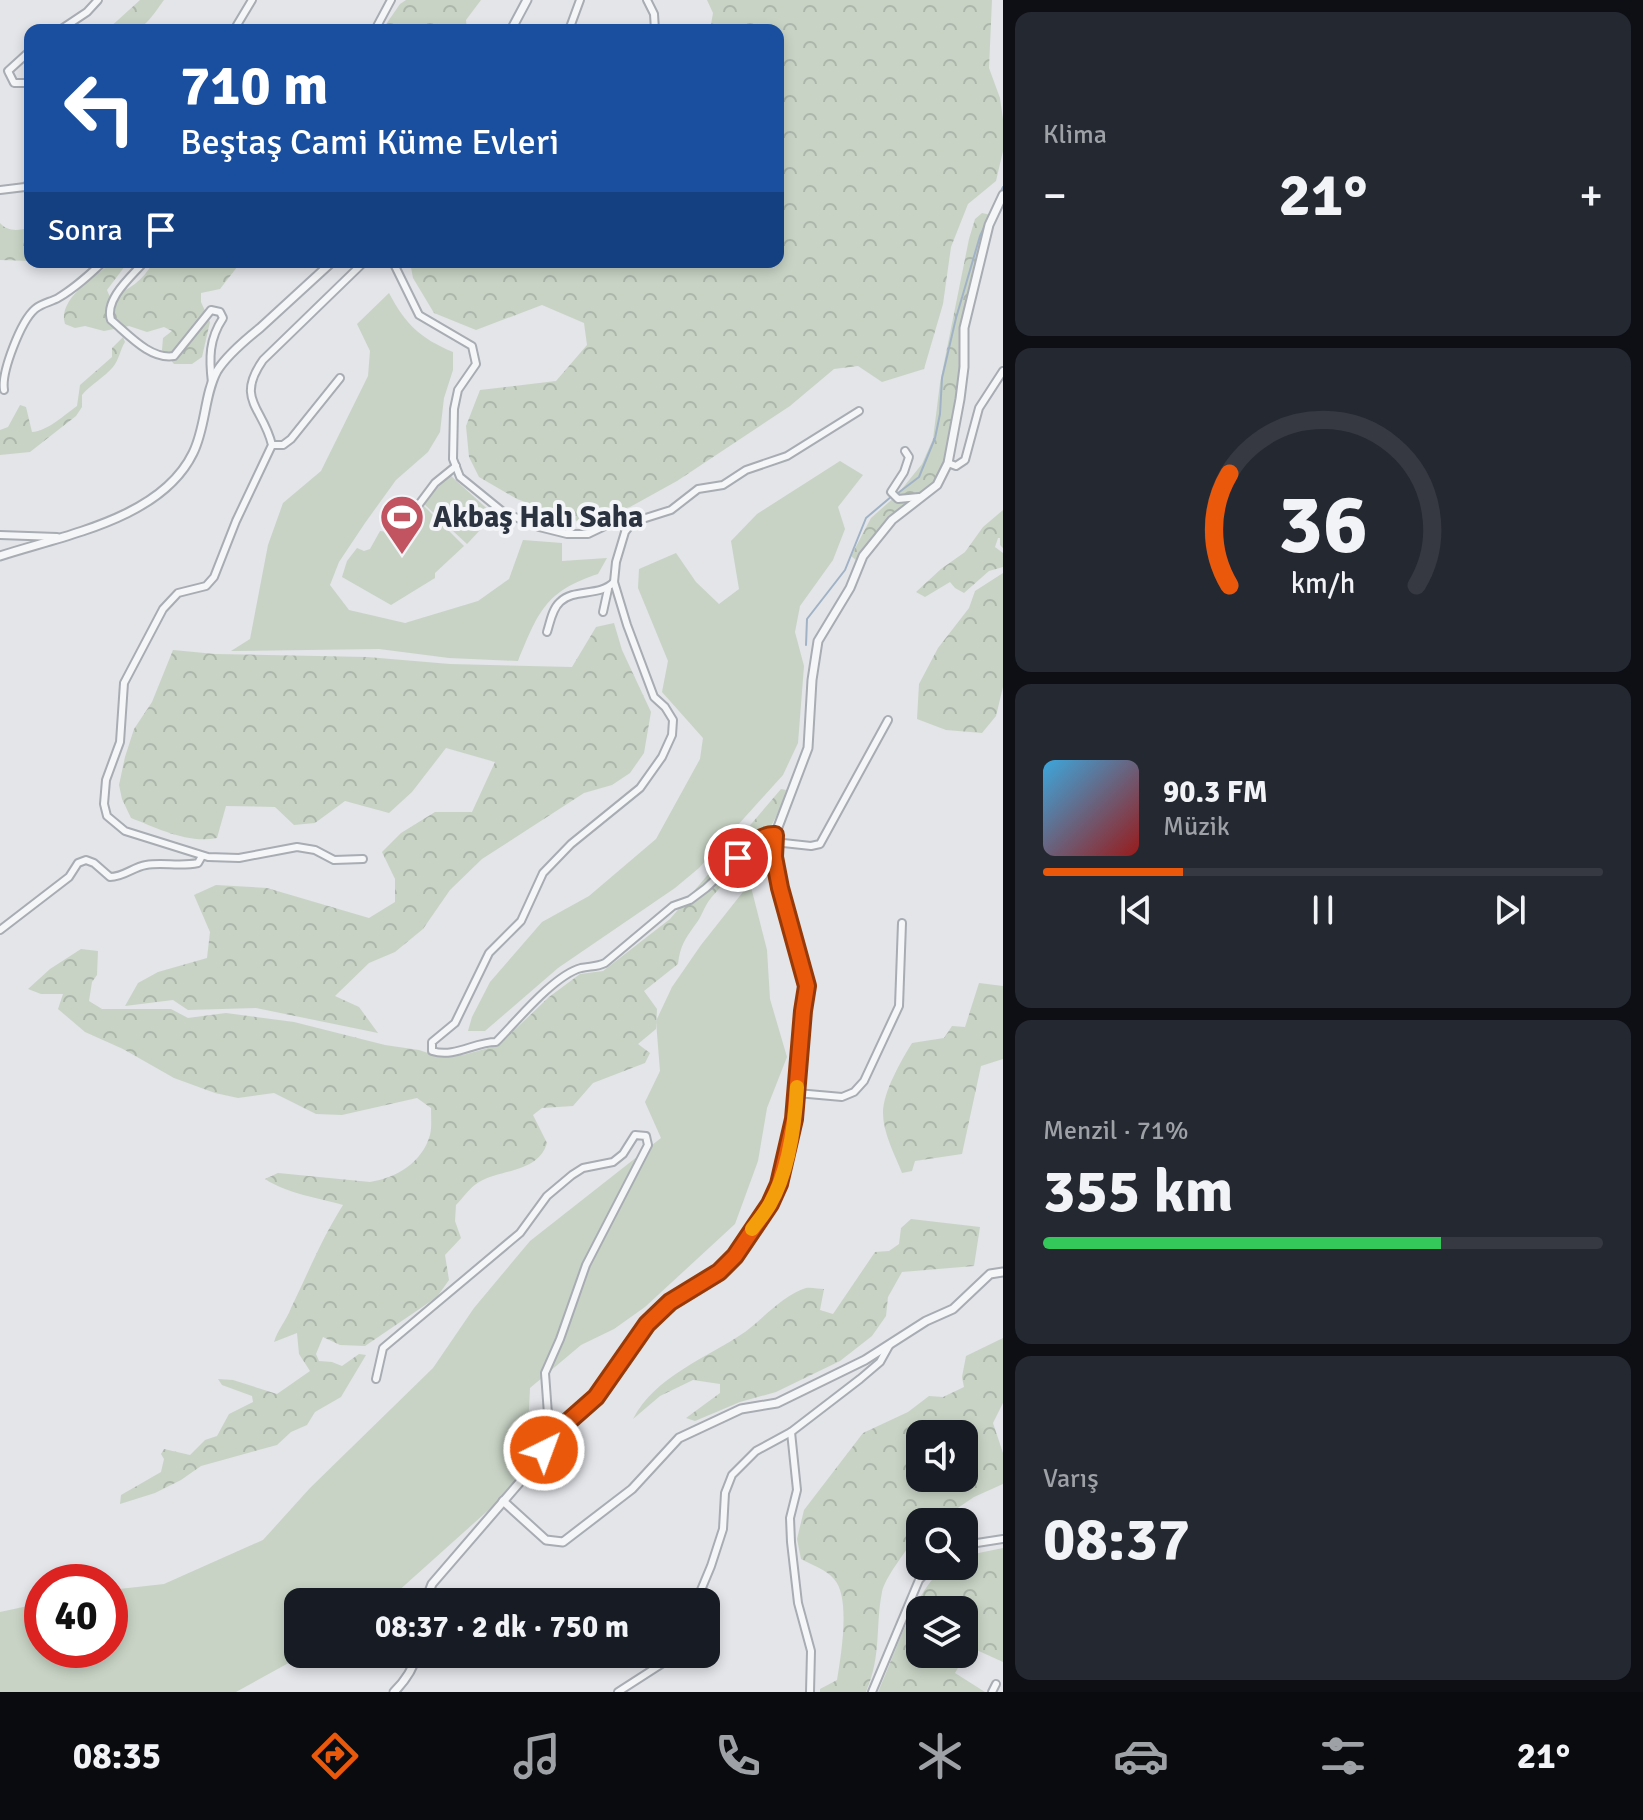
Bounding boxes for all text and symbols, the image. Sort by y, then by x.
text: 710 m [180,51,328,120]
icon: left [48,56,152,160]
text: Klima [1043,119,1107,151]
text: Beştaş Cami Küme Evleri [180,120,559,165]
text: 21° [1279,159,1367,233]
text: − [1043,169,1067,223]
text: + [1579,169,1603,223]
icon: arrive [139,208,183,252]
text: Sonra [48,212,123,249]
text: 36 [1278,474,1368,576]
sports icon: Akbaş Halı Saha [378,493,426,556]
place label: Akbaş Halı Saha [433,499,643,536]
text: km/h [1291,566,1355,601]
text: 90.3 FM [1163,774,1268,811]
text: Müzik [1163,811,1230,843]
pin [704,824,772,892]
icon: arrive [716,836,760,880]
icon: previous [1114,888,1158,932]
icon: pause [1301,888,1345,932]
icon: next [1488,888,1532,932]
text: Menzil · 71% [1043,1115,1188,1147]
text: 355 km [1043,1155,1233,1229]
position arrow [502,1408,586,1492]
map controls [906,1420,978,1668]
button: sound [906,1420,978,1492]
text: Varış [1043,1463,1099,1495]
text: 08:37 [1043,1503,1190,1577]
button: search [906,1508,978,1580]
speed limit sign: 40 [24,1564,128,1668]
button: layers [906,1596,978,1668]
text: 08:37 · 2 dk · 750 m [375,1609,629,1646]
icon: directions [307,1728,363,1784]
icon: music [509,1728,565,1784]
icon: phone [710,1728,766,1784]
icon: climate [912,1728,968,1784]
icon: car [1113,1728,1169,1784]
icon: filters [1315,1728,1371,1784]
text: 08:35 [73,1734,161,1779]
text: 21° [1517,1734,1570,1779]

